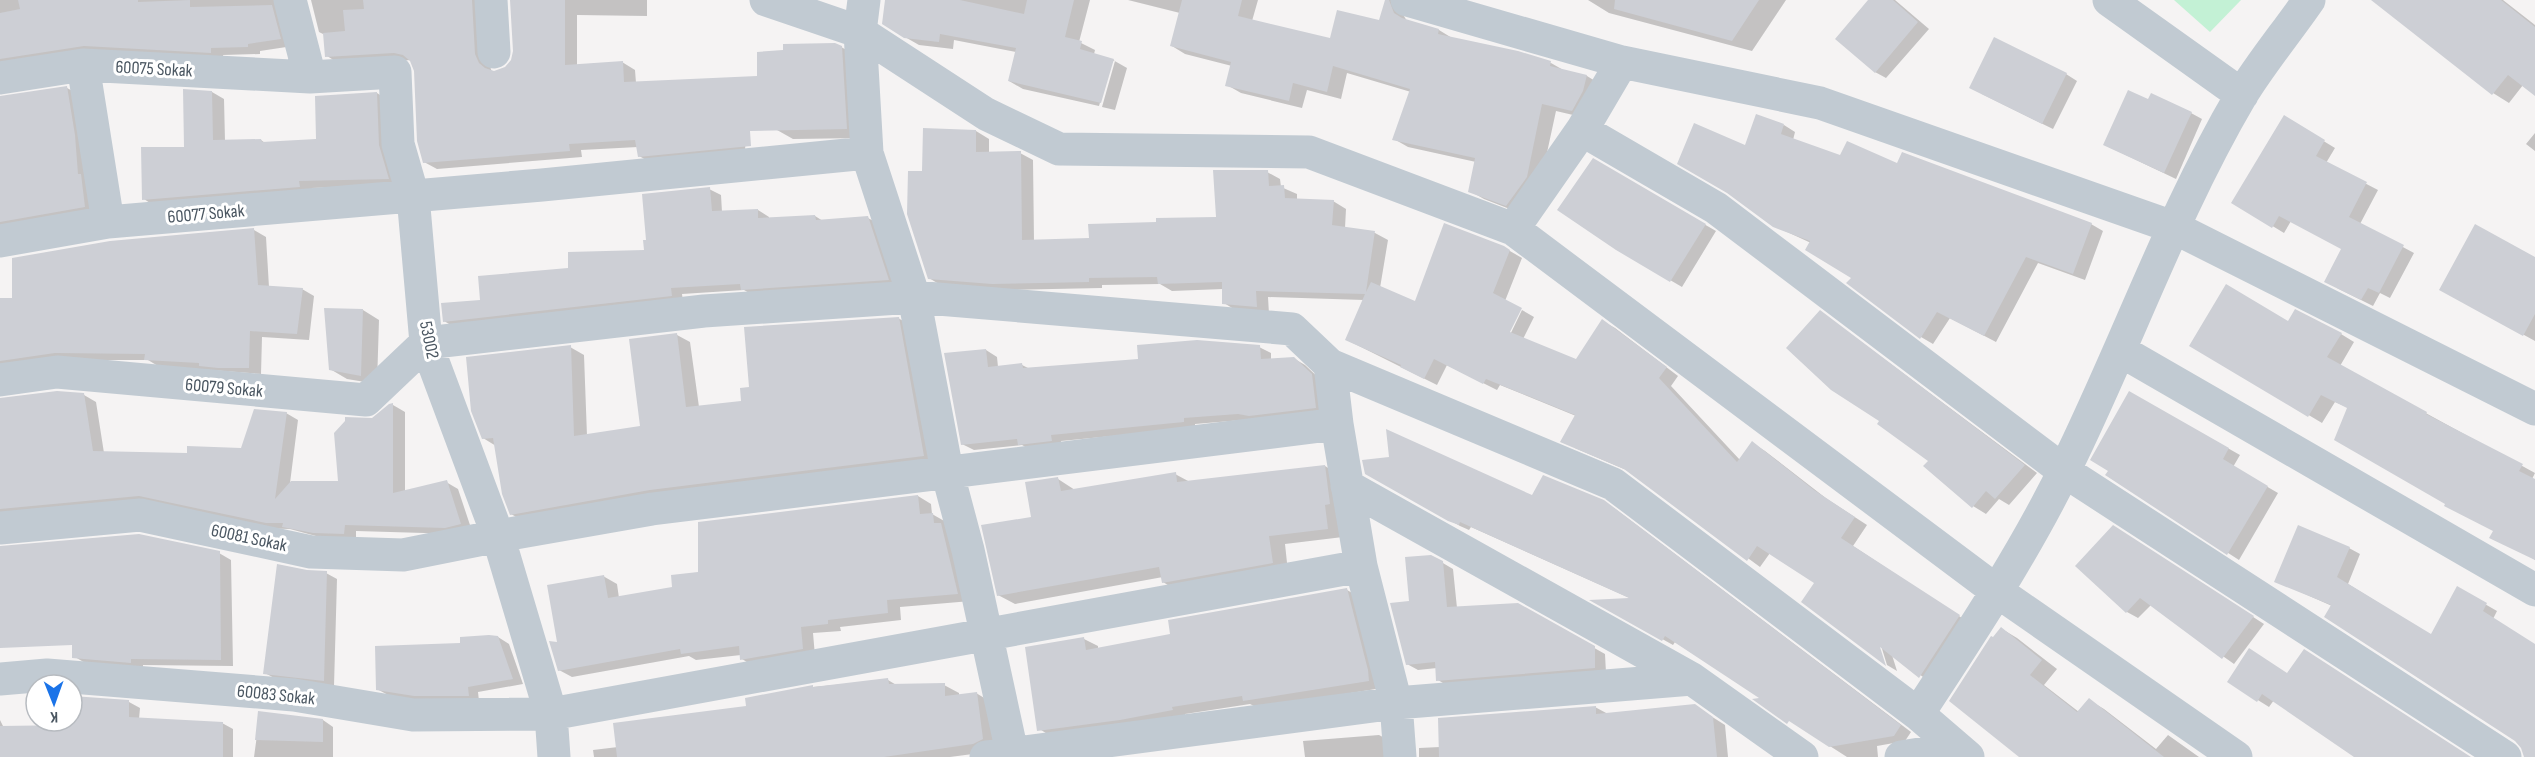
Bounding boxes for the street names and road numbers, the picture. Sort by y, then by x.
street label: 60075 Sokak [115,56,193,82]
street label: 60077 Sokak [167,200,245,228]
street label: 53002 [415,319,443,361]
street label: 60079 Sokak [184,374,264,402]
street label: 60081 Sokak [209,520,289,556]
street label: 60083 Sokak [236,680,316,710]

